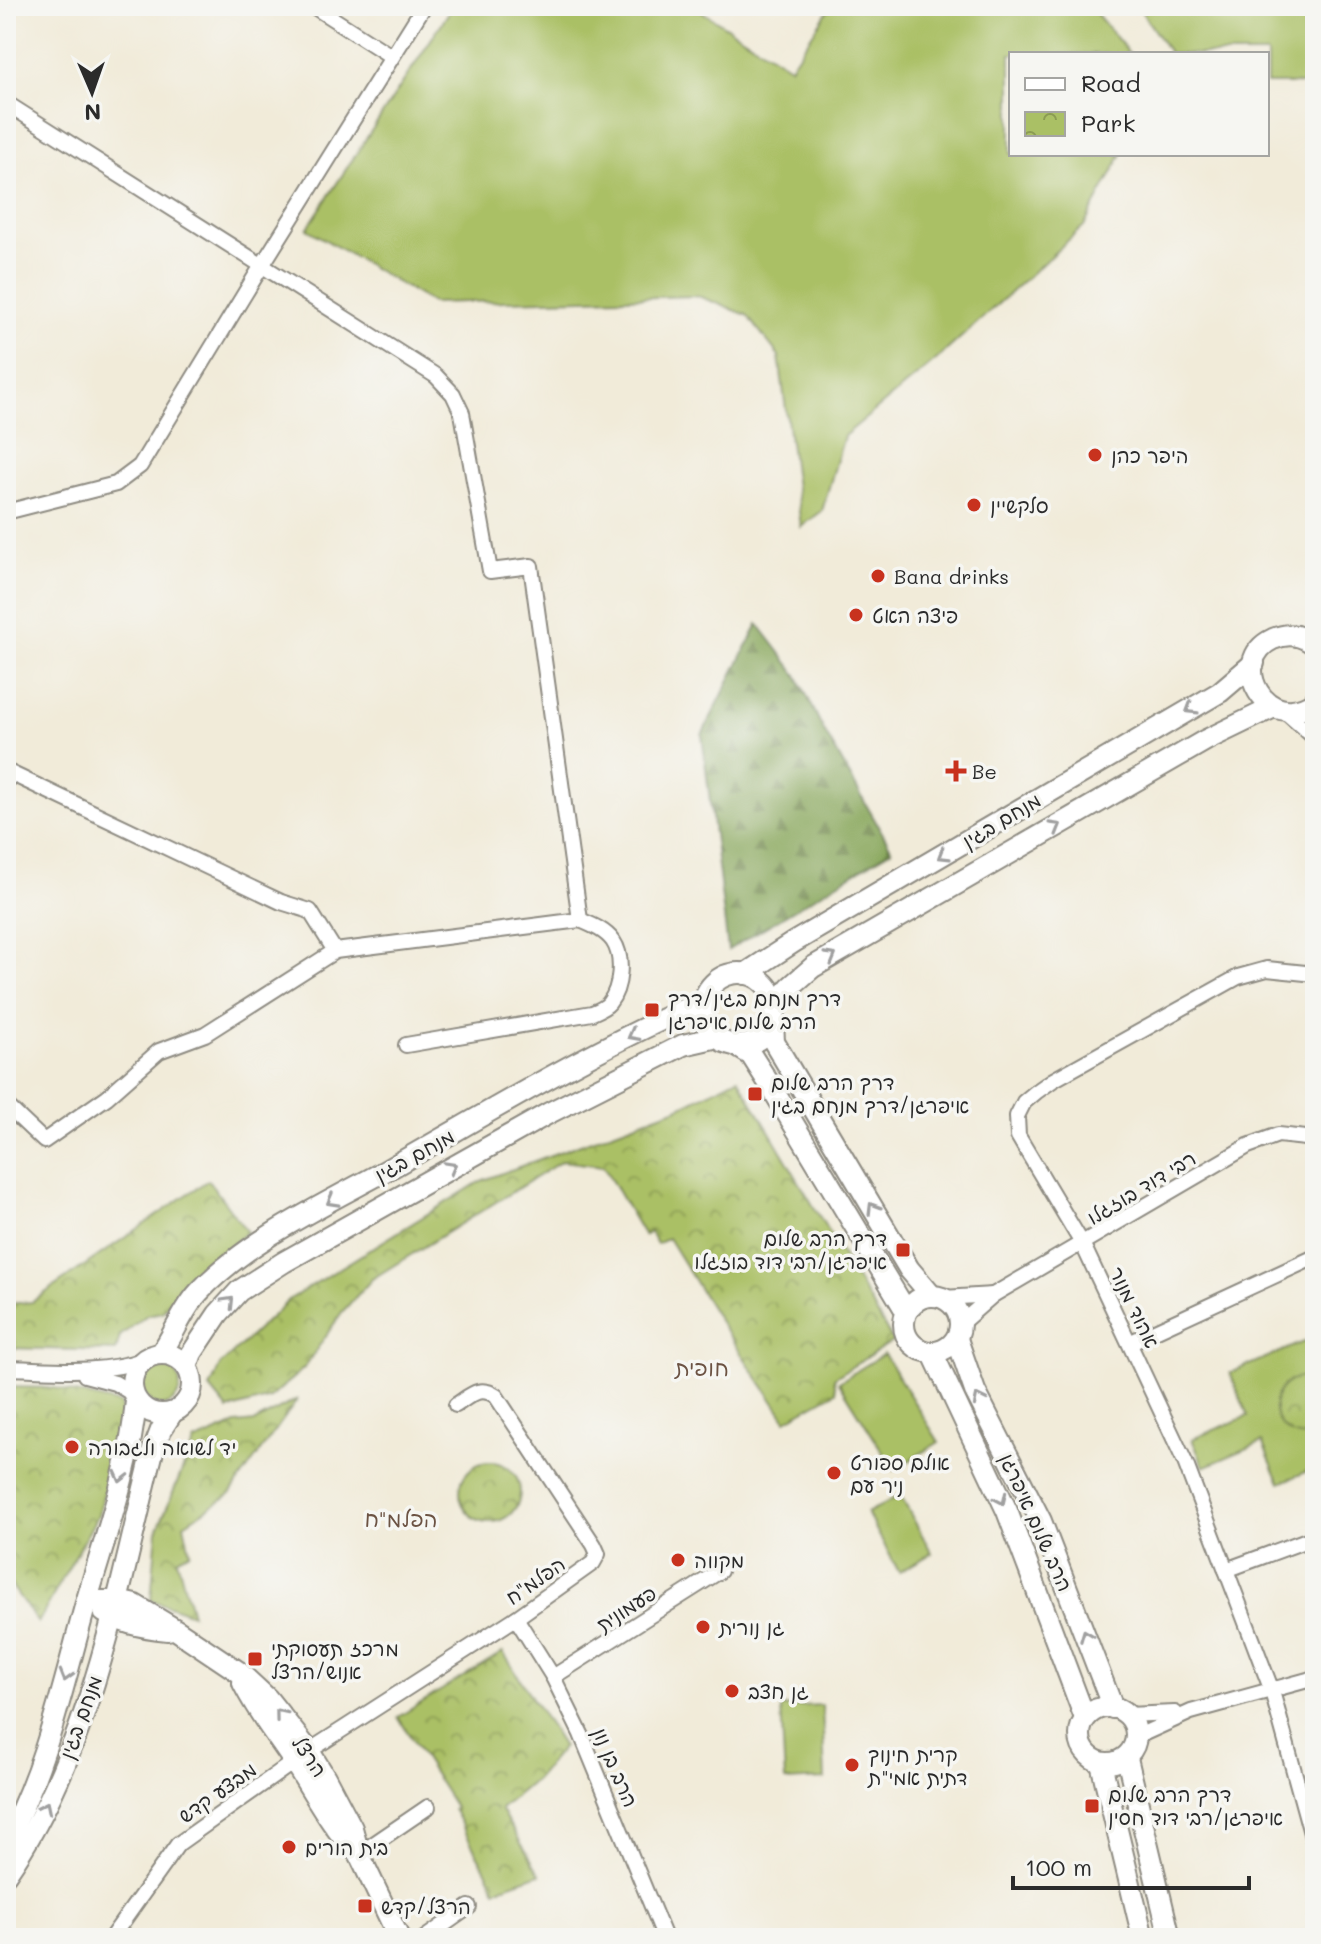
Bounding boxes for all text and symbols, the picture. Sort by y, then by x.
north arrow [52,52,132,132]
legend [1009,52,1269,156]
text: Road [1081,67,1141,98]
text: N [84,98,102,127]
text: Park [1081,107,1135,138]
place label: היפר כהן [1111,442,1188,468]
marker: היפר כהן [1086,446,1104,464]
place label: סלקשיין [990,492,1049,518]
marker: סלקשיין [965,496,983,514]
place label: Bana drinks [894,563,1009,589]
marker: Bana drinks [869,567,887,585]
place label: פיצה האט [872,602,958,628]
marker: פיצה האט [847,606,865,624]
one-way arrow [1185,699,1200,714]
place label: Be [972,758,997,784]
marker: Be [947,762,965,780]
street label: מנחם בגין [957,786,1045,854]
one-way arrow [1047,821,1062,837]
one-way arrow [937,845,952,861]
one-way arrow [822,951,837,967]
place label: דרך מנחם בגין/דרך הרב שלום איפרגן [668,985,841,1035]
marker: דרך מנחם בגין/דרך הרב שלום איפרגן [643,1001,661,1019]
one-way arrow [626,1025,641,1040]
place label: דרך הרב שלום איפרגן/דרך מנחם בגין [771,1069,969,1119]
marker: דרך הרב שלום איפרגן/דרך מנחם בגין [746,1085,764,1103]
street label: מנחם בגין [370,1123,458,1187]
street label: רבי דוד בוזגלו [1082,1144,1200,1230]
one-way arrow [442,1161,457,1177]
one-way arrow [326,1191,340,1207]
one-way arrow [867,1202,882,1217]
place label: דרך הרב שלום איפרגן/רבי דוד בוזגלו [694,1225,887,1275]
marker: דרך הרב שלום איפרגן/רבי דוד בוזגלו [894,1241,912,1259]
street label: אהוד מנור [1104,1262,1166,1352]
one-way arrow [220,1297,235,1311]
district label: חופית [674,1353,729,1382]
one-way arrow [973,1392,989,1407]
place label: יד לשואה ולגבורה [88,1434,236,1460]
marker: יד לשואה ולגבורה [63,1438,81,1456]
place label: אולם ספורט ניר עם [850,1449,950,1498]
street label: הרב שלום איפרגן [994,1449,1079,1596]
marker: אולם ספורט ניר עם [825,1464,843,1482]
one-way arrow [114,1469,131,1483]
one-way arrow [991,1491,1007,1505]
district label: הפלמ"ח [364,1504,438,1533]
place label: מקווה [694,1547,744,1574]
street label: הפלמ"ח [500,1550,570,1610]
marker: מקווה [669,1551,687,1569]
street label: פעמונית [591,1579,661,1637]
place label: גן נורית [718,1614,785,1640]
marker: גן נורית [694,1618,712,1636]
one-way arrow [1079,1629,1096,1643]
place label: מרכז תעסוקתי אנוש/הרצל [271,1635,399,1684]
marker: מרכז תעסוקתי אנוש/הרצל [246,1650,264,1668]
one-way arrow [59,1668,75,1682]
street label: מנחם בגין [53,1672,107,1762]
place label: גן חצב [748,1678,809,1704]
marker: גן חצב [723,1682,741,1700]
one-way arrow [275,1709,290,1723]
street label: הרב בן נון [588,1723,644,1811]
street label: הרצל [287,1730,333,1782]
place label: קרית חינוך דתית אמי"ת [867,1741,968,1790]
street label: מבצע קדש [173,1756,261,1828]
marker: קרית חינוך דתית אמי"ת [843,1756,861,1774]
place label: דרך הרב שלום איפרגן/רבי דוד חסין [1108,1781,1283,1831]
marker: דרך הרב שלום איפרגן/רבי דוד חסין [1083,1797,1101,1815]
one-way arrow [35,1800,51,1815]
place label: בית הורים [305,1834,388,1860]
marker: בית הורים [280,1838,298,1856]
scale bar [1013,1840,1249,1890]
text: 100 m [1025,1851,1092,1882]
place label: הרצל/קדש [381,1893,471,1919]
marker: הרצל/קדש [356,1897,374,1915]

